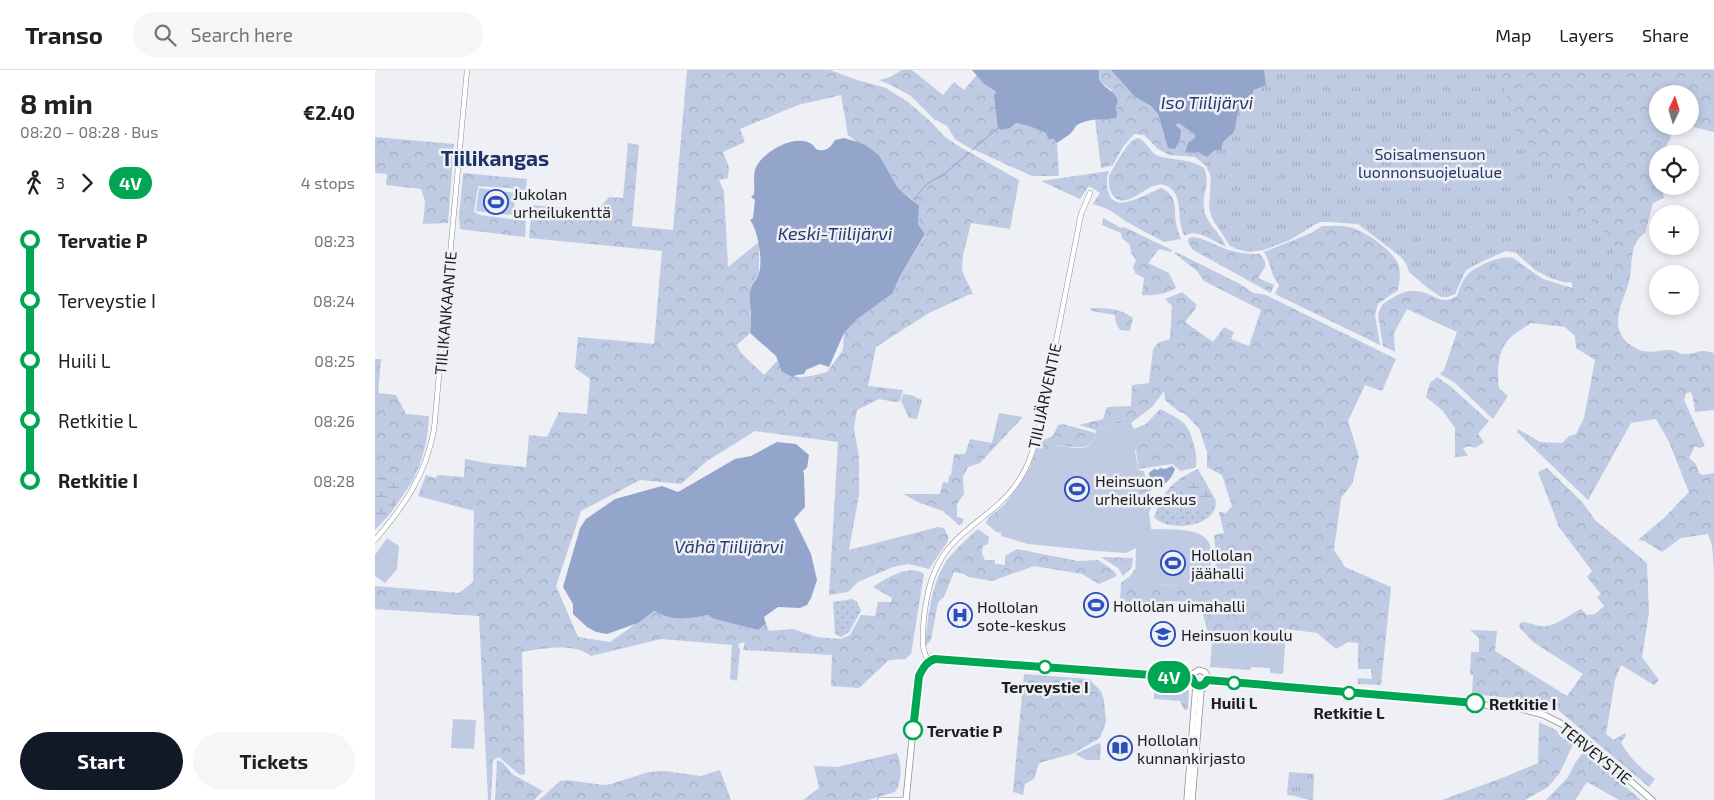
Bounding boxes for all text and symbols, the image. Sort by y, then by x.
search box [133,12,483,57]
text: Transo [25,20,103,49]
icon: search [151,21,179,49]
text: Search here [191,23,293,46]
text: Map [1495,24,1531,46]
text: Layers [1559,24,1614,46]
text: Share [1642,24,1689,46]
north arrow [1649,85,1699,135]
map controls [1649,85,1699,315]
text: 8 min [20,86,93,120]
water label: Iso Tiilijärvi [1161,91,1254,113]
text: €2.40 [303,101,355,124]
text: 08:20 – 08:28 · Bus [20,122,158,141]
park label: Soisalmensuon luonnonsuojelualue [1358,144,1502,182]
district label: Tiilikangas [441,145,549,170]
button: locate [1649,145,1699,195]
icon: walk [20,169,48,197]
icon: forward [73,169,101,197]
text: 4V [119,172,142,194]
text: 3 [56,173,65,192]
text: 4 stops [301,173,355,192]
place label: Jukolan urheilukenttä [513,184,611,221]
sports icon: Jukolan urheilukenttä [483,189,509,215]
button: + [1649,205,1699,255]
water label: Keski-Tiilijärvi [778,222,893,244]
text: Tervatie P [58,229,147,252]
text: 08:23 [314,231,355,250]
street label: TIILIKANKAANTIE [430,250,460,376]
button: − [1649,265,1699,315]
text: Terveystie I [58,289,156,312]
text: 08:24 [313,291,355,310]
street label: TIILIJÄRVENTIE [1024,341,1065,451]
text: Huili L [58,349,111,372]
text: 08:25 [314,351,355,370]
text: Retkitie L [58,409,138,432]
text: 08:26 [314,411,355,430]
text: Retkitie I [58,469,138,492]
text: 08:28 [313,471,355,490]
place label: Heinsuon urheilukeskus [1095,471,1196,508]
sports icon: Heinsuon urheilukeskus [1064,476,1090,502]
water label: Vähä Tiilijärvi [674,535,784,557]
place label: Hollolan jäähalli [1191,545,1252,583]
sports icon: Hollolan jäähalli [1160,550,1186,576]
sports icon: Hollolan uimahalli [1083,592,1109,618]
place label: Hollolan uimahalli [1113,596,1245,615]
place label: Hollolan sote-keskus [977,597,1066,634]
hospital icon: Hollolan sote-keskus [947,602,973,628]
school or university icon: Heinsuon koulu [1150,621,1176,647]
place label: Heinsuon koulu [1181,625,1293,644]
marker: Terveystie I [1038,660,1052,674]
line badge: 4V [1147,661,1191,693]
text: 4V [1158,666,1181,688]
marker: Huili L [1227,676,1241,690]
place label: Terveystie I [1001,677,1089,697]
marker: Retkitie L [1342,686,1356,700]
place label: Huili L [1211,693,1258,712]
marker: Retkitie I [1465,693,1485,713]
place label: Retkitie I [1489,694,1556,713]
place label: Retkitie L [1313,703,1385,722]
street label: TERVEYSTIE [1556,718,1636,788]
marker: Tervatie P [903,720,923,740]
place label: Tervatie P [927,721,1002,740]
place label: Hollolan kunnankirjasto [1137,730,1246,768]
button: Start [20,732,183,790]
button: Tickets [193,732,355,790]
library icon: Hollolan kunnankirjasto [1107,735,1133,761]

